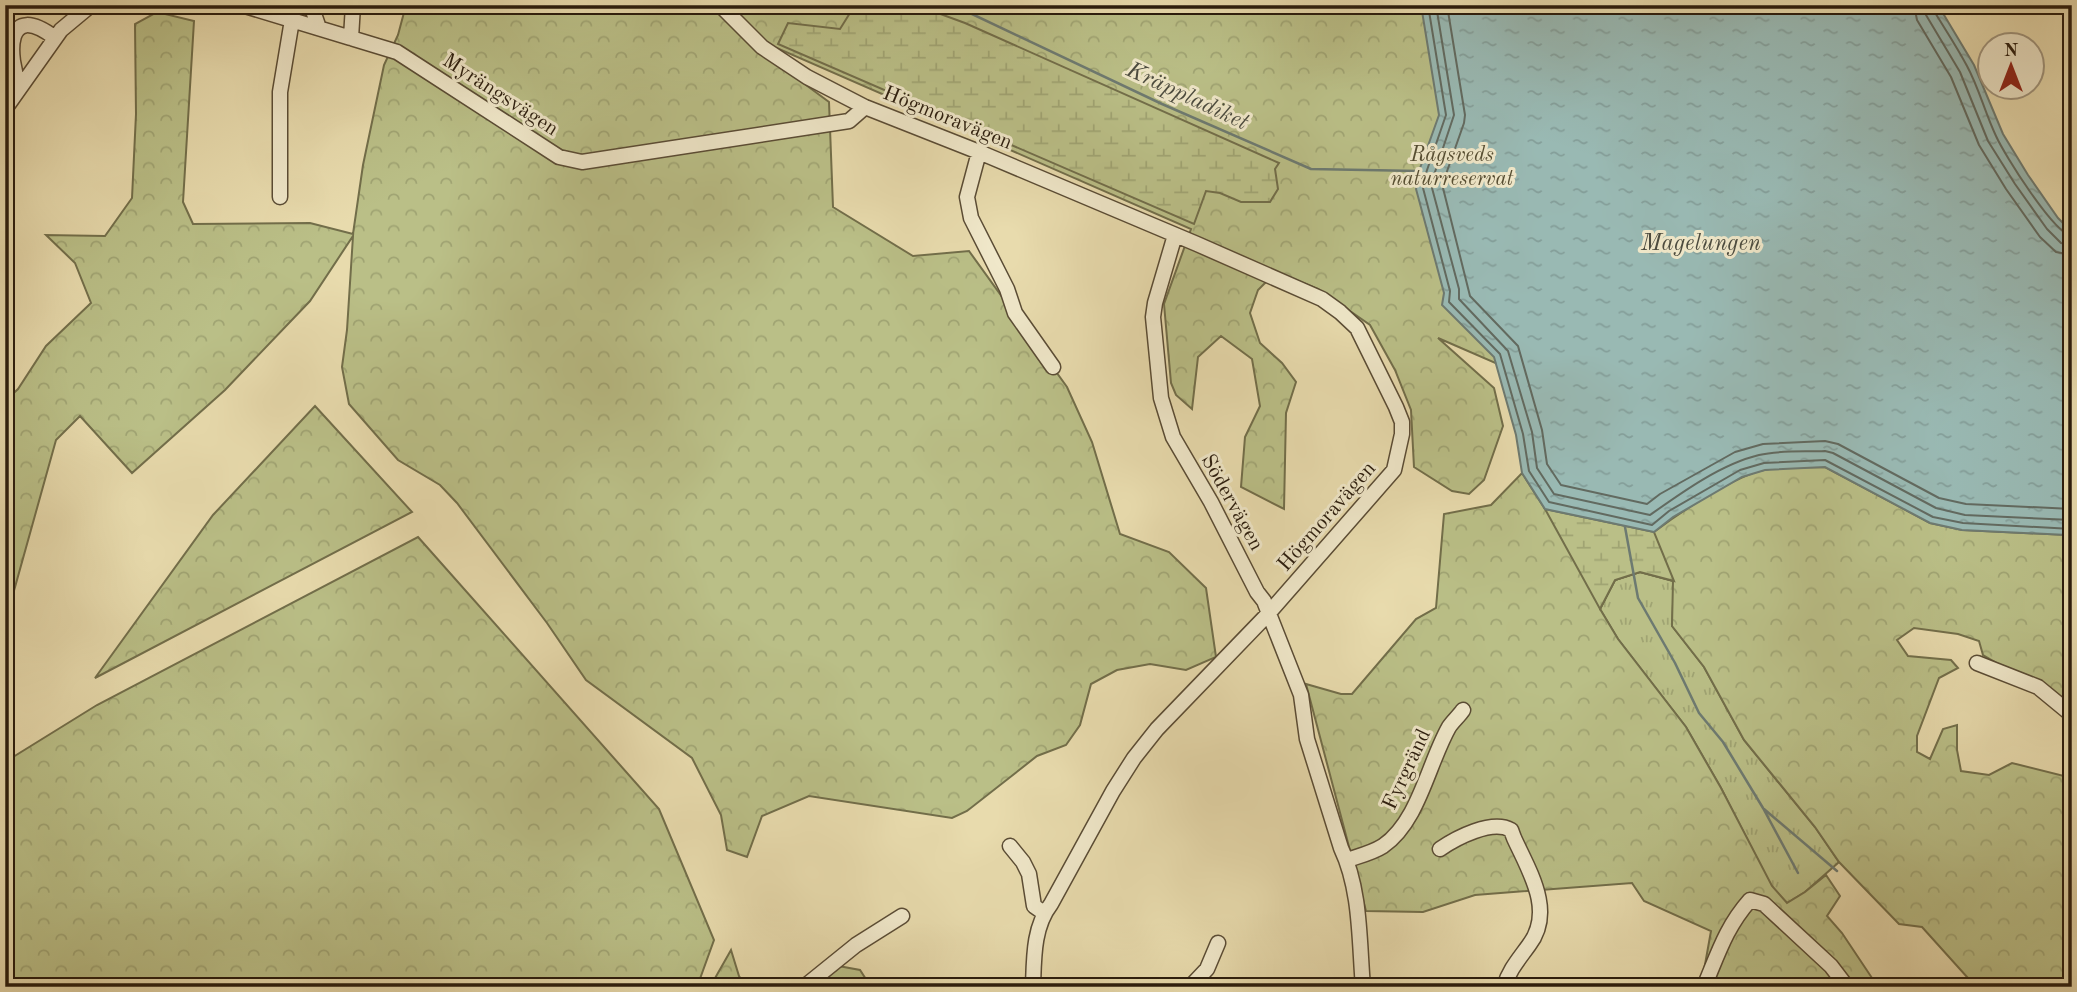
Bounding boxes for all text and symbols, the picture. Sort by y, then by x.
north arrow [1976,32,2046,102]
text: N [2004,42,2019,61]
street label: Myrängsvägen [439,50,562,140]
water label: Kräppladiket [1122,58,1252,136]
street label: Högmoravägen [880,83,1015,154]
park label: Rågsveds naturreservat [1390,145,1514,190]
water label: Magelungen [1640,232,1761,256]
street label: Södervägen [1197,451,1267,554]
street label: Högmoravägen [1274,458,1380,576]
street label: Fyrgränd [1380,726,1435,813]

